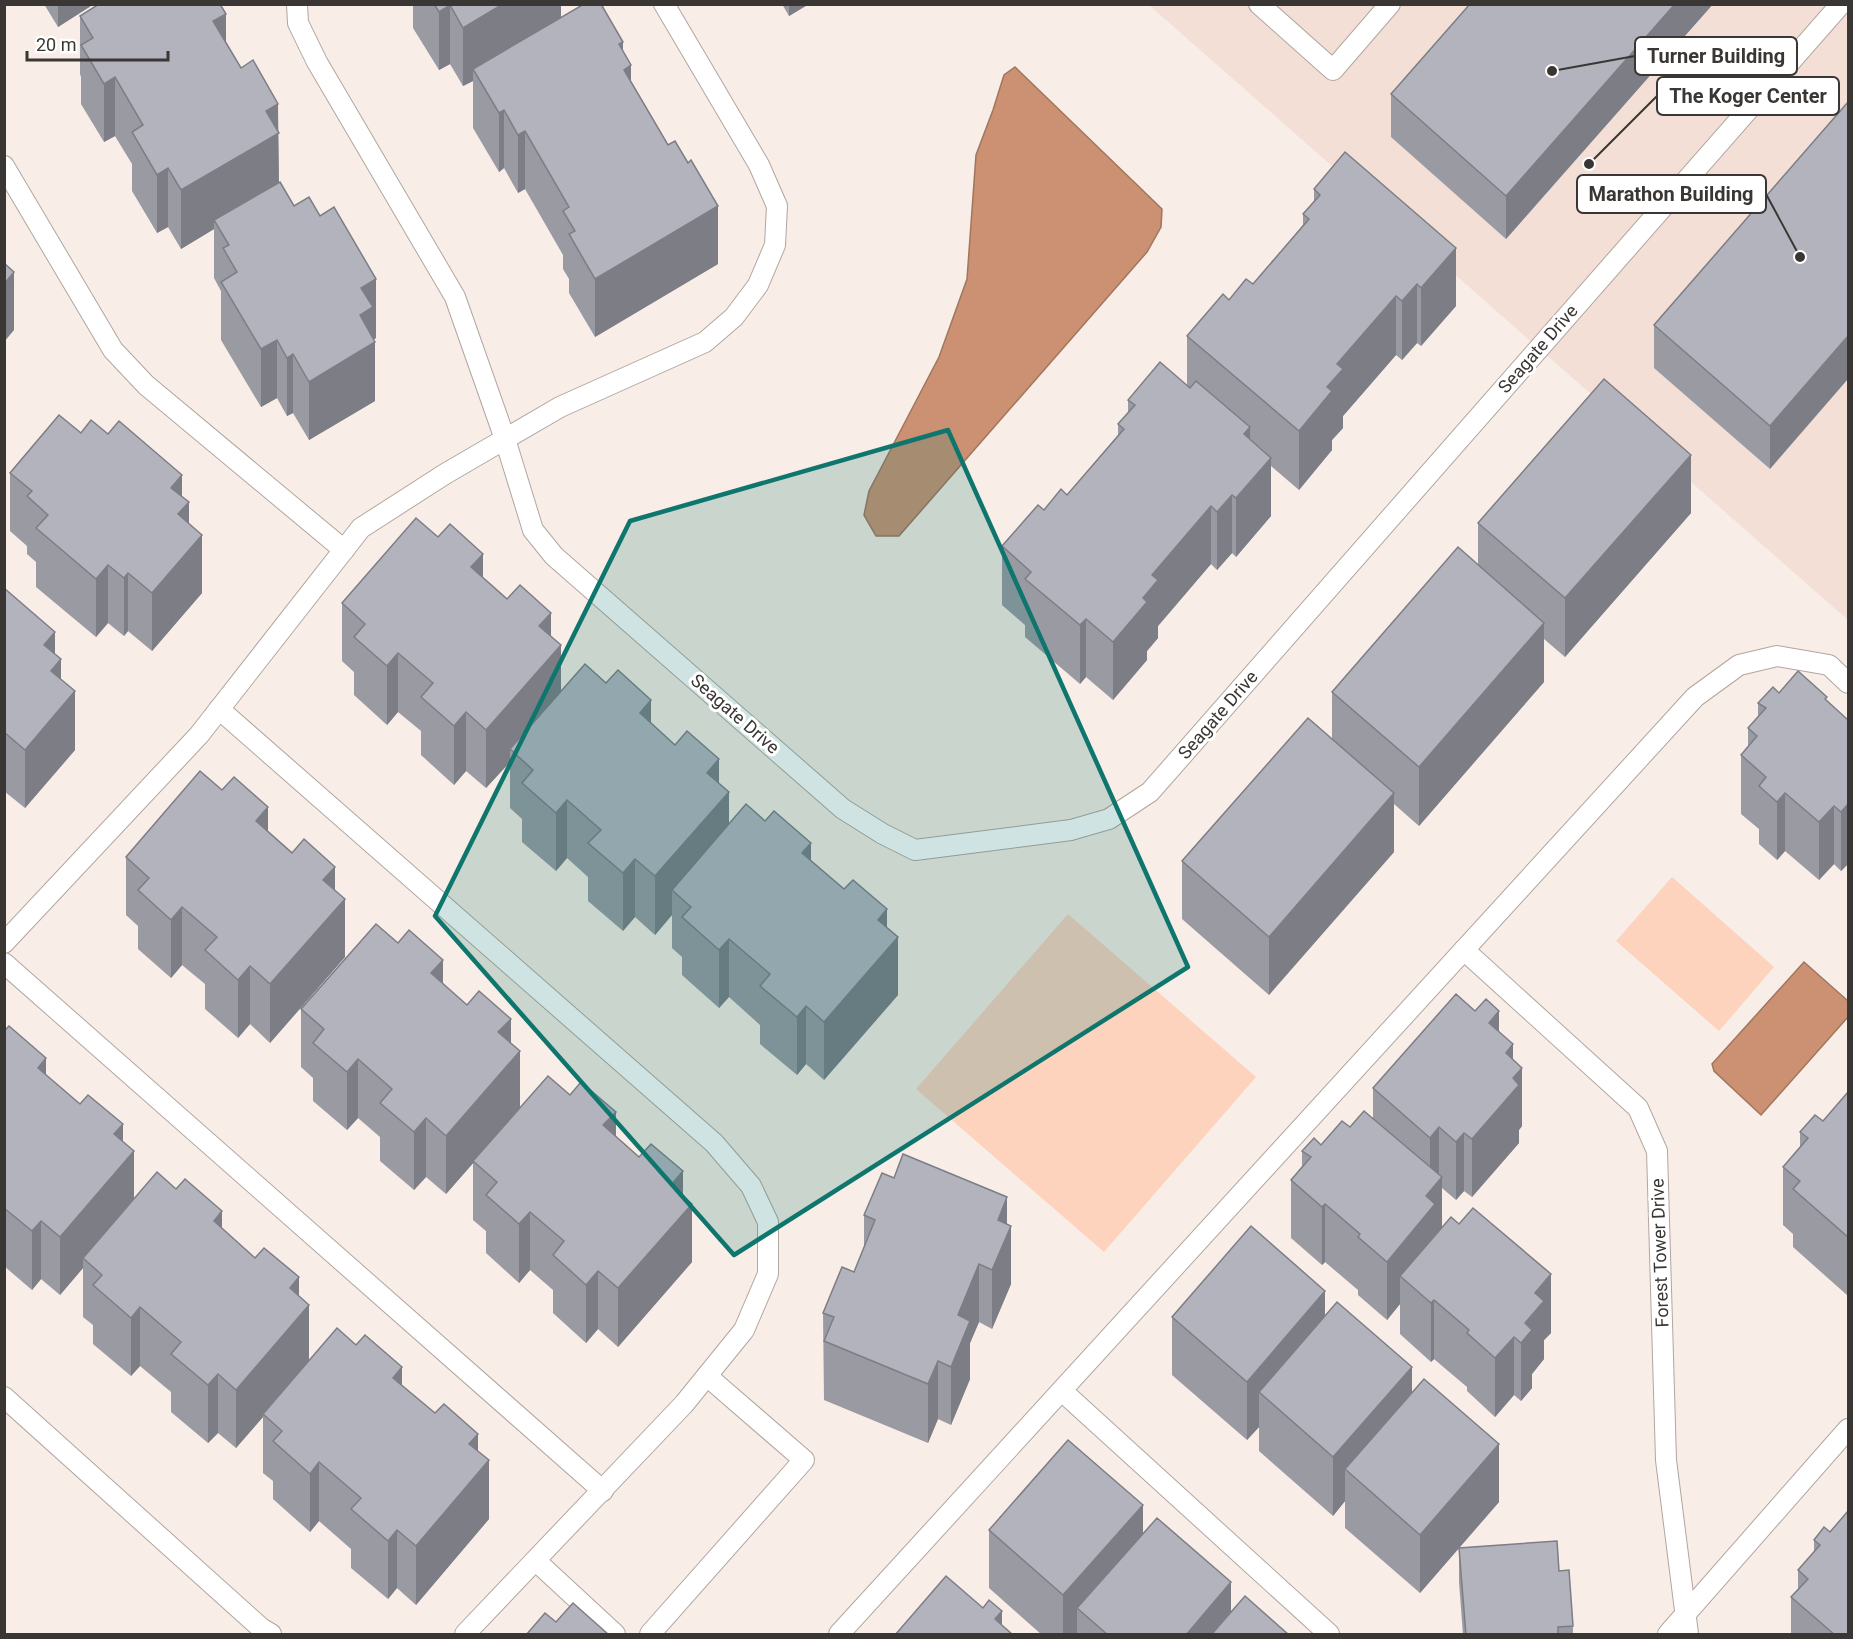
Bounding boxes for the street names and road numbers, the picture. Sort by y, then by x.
street label: Seagate Drive [1494,300,1582,397]
street label: Seagate Drive [1174,666,1262,763]
street label: Seagate Drive [687,670,784,758]
street label: Forest Tower Drive [1646,1178,1673,1328]

